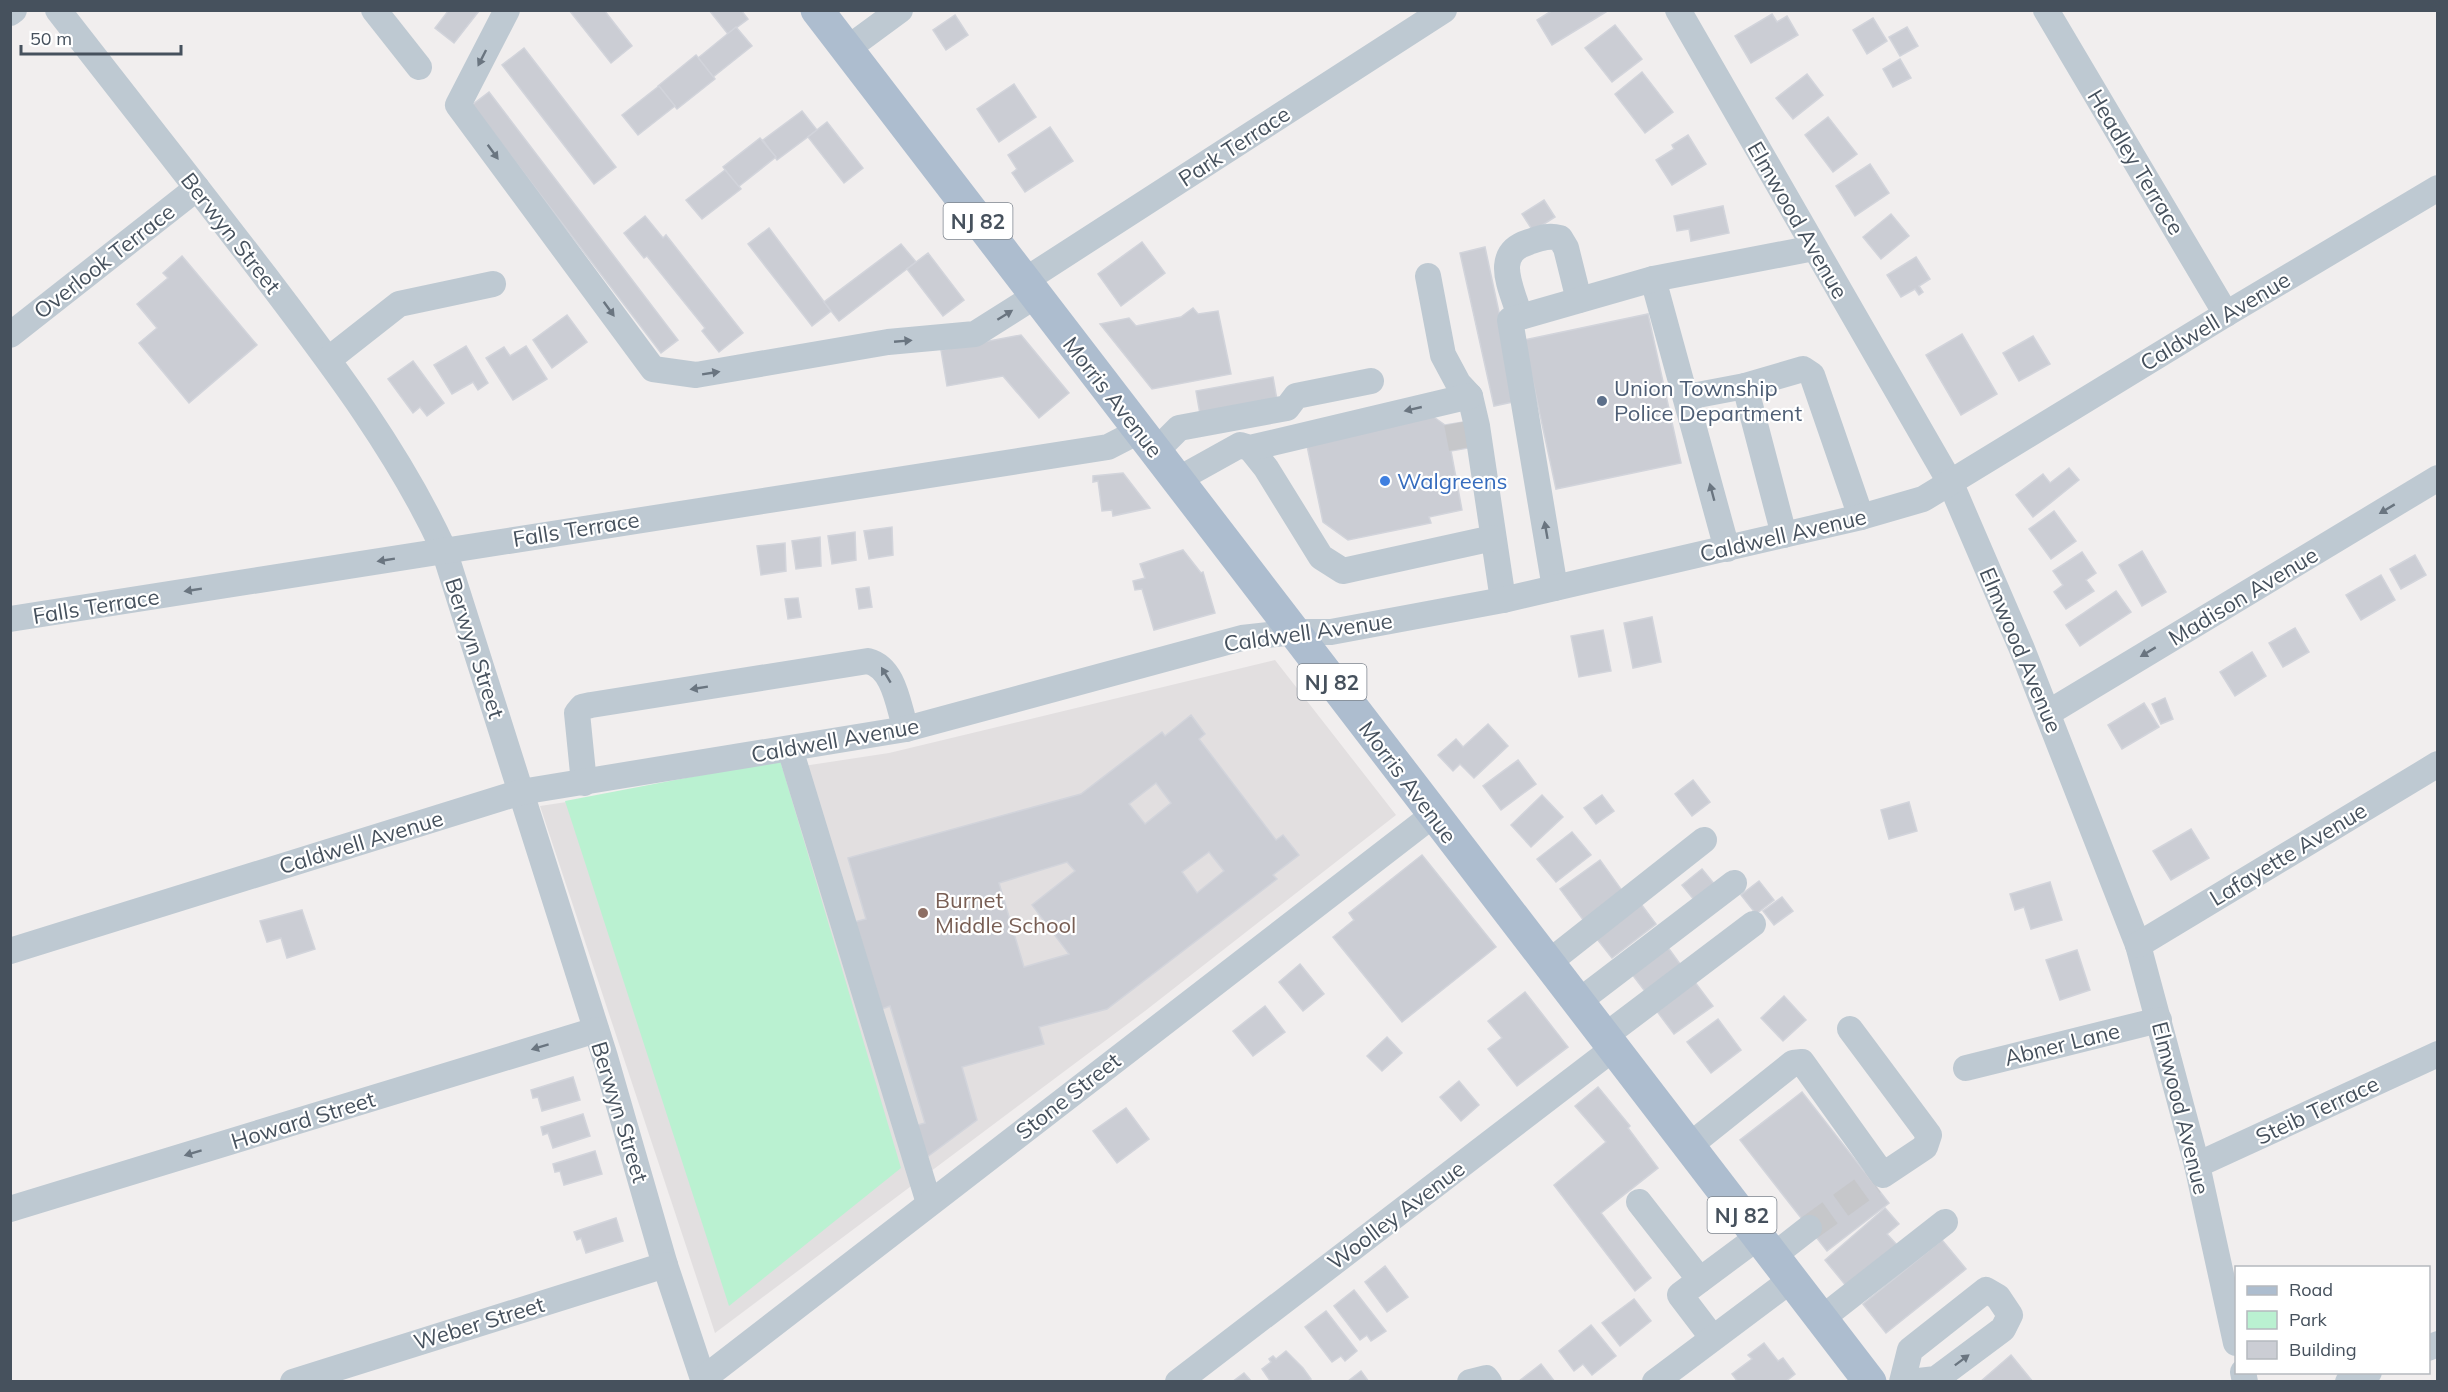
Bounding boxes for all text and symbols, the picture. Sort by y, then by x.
scale bar [21,18,182,56]
text: 50 m [30,27,72,50]
one-way arrow [478,49,487,66]
street label: Headley Terrace [2082,84,2190,240]
street label: Park Terrace [1173,100,1295,192]
street label: Elmwood Avenue [1742,136,1854,304]
one-way arrow [487,143,499,159]
street label: Berwyn Street [175,167,287,299]
street label: Overlook Terrace [28,197,180,325]
road number: NJ 82 [944,203,1012,239]
street label: Caldwell Avenue [2135,265,2295,377]
one-way arrow [602,301,614,316]
one-way arrow [997,309,1013,320]
street label: Morris Avenue [1057,331,1169,463]
one-way arrow [894,336,913,346]
one-way arrow [701,368,720,377]
place label: Union Township Police Department [1614,374,1802,427]
marker: Union Township Police Department [1595,394,1609,408]
one-way arrow [1404,405,1422,415]
place label: Walgreens [1397,467,1508,495]
marker: Walgreens [1378,474,1392,488]
one-way arrow [1707,483,1717,501]
street label: Caldwell Avenue [1697,502,1869,568]
one-way arrow [2379,503,2395,514]
street label: Falls Terrace [511,505,641,553]
one-way arrow [1541,521,1550,540]
street label: Madison Avenue [2163,540,2323,652]
one-way arrow [376,555,395,564]
street label: Elmwood Avenue [1974,563,2068,737]
street label: Berwyn Street [439,574,511,722]
street label: Falls Terrace [31,582,161,630]
one-way arrow [184,586,203,595]
street label: Caldwell Avenue [1222,606,1394,658]
one-way arrow [2140,647,2156,658]
road number: NJ 82 [1298,664,1366,700]
one-way arrow [881,666,891,683]
one-way arrow [690,684,709,693]
street label: Caldwell Avenue [749,711,921,769]
street label: Morris Avenue [1353,715,1463,849]
street label: Lafayette Avenue [2204,796,2372,912]
street label: Caldwell Avenue [276,804,446,880]
place label: Burnet Middle School [935,886,1076,939]
marker: Burnet Middle School [916,906,930,920]
street label: Abner Lane [2001,1016,2123,1072]
street label: Elmwood Avenue [2146,1019,2216,1197]
street label: Berwyn Street [585,1038,655,1186]
one-way arrow [531,1043,549,1052]
street label: Stone Street [1010,1046,1126,1146]
street label: Steib Terrace [2251,1069,2383,1151]
street label: Howard Street [228,1085,379,1155]
one-way arrow [184,1149,202,1158]
street label: Woolley Avenue [1322,1154,1470,1276]
road number: NJ 82 [1708,1197,1776,1233]
legend [2235,1266,2430,1374]
text: Road [2289,1278,2333,1301]
street label: Weber Street [410,1290,548,1356]
text: Park [2289,1308,2328,1331]
text: Building [2289,1338,2357,1361]
one-way arrow [1954,1354,1969,1366]

